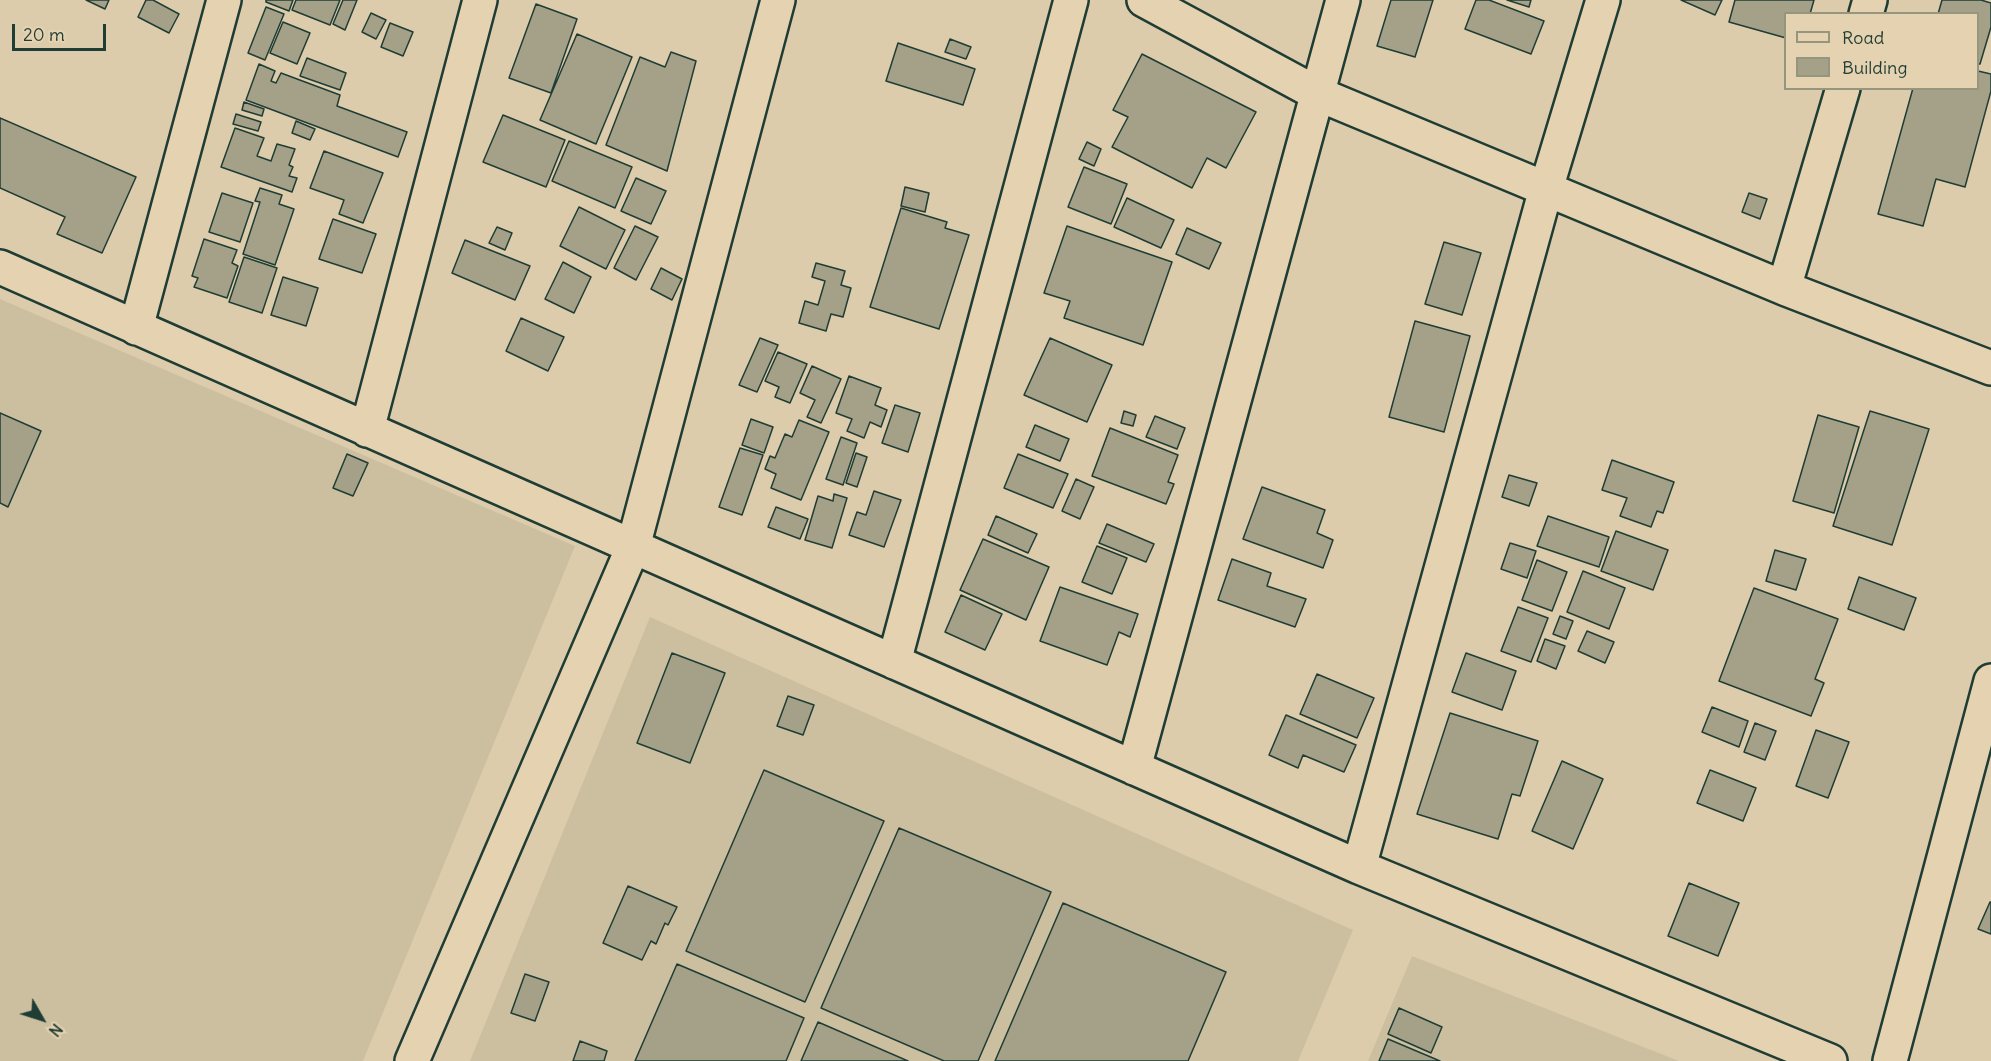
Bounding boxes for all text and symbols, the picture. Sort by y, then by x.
scale bar [15,12,110,50]
legend [1784,12,1979,90]
text: 20 m [23,23,65,46]
text: Road [1842,26,1884,49]
text: Building [1842,56,1907,79]
north arrow [12,989,72,1049]
text: N [45,1020,67,1041]

